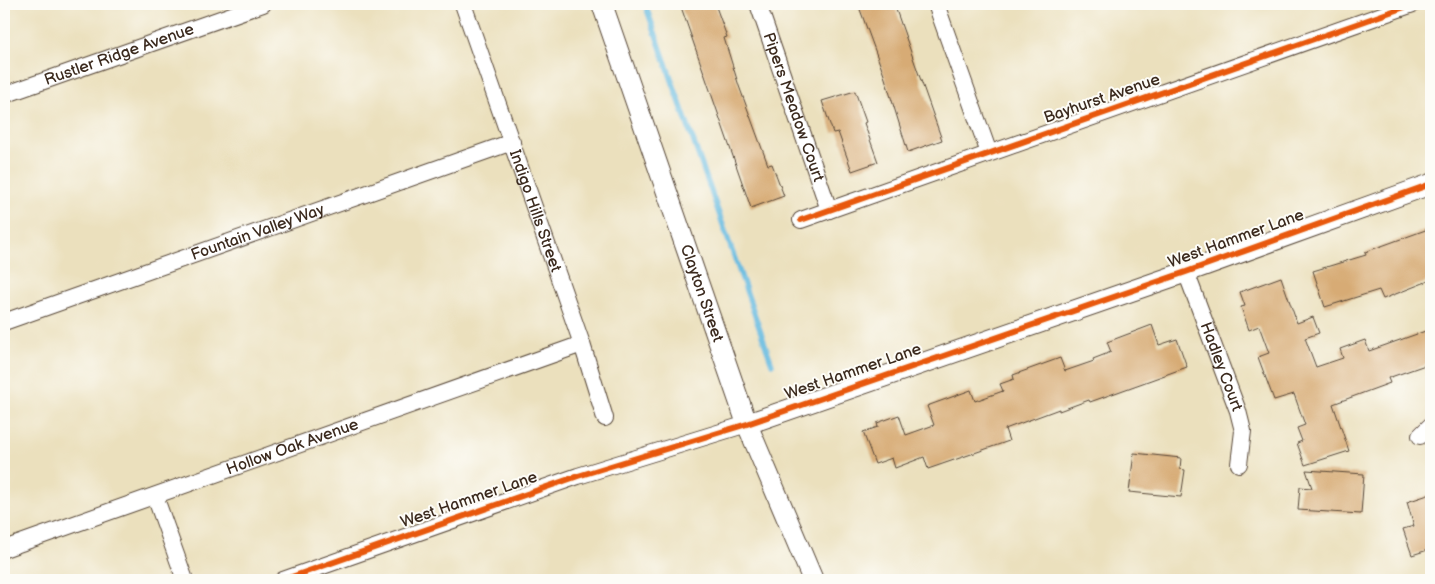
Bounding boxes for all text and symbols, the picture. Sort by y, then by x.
street label: Rustler Ridge Avenue [42,19,197,90]
street label: Pipers Meadow Court [759,30,828,184]
street label: Bayhurst Avenue [1041,70,1163,128]
street label: Indigo Hills Street [505,147,566,274]
street label: Fountain Valley Way [188,200,327,264]
street label: West Hammer Lane [1165,205,1307,272]
street label: Clayton Street [676,242,727,344]
street label: Hadley Court [1196,320,1247,414]
street label: West Hammer Lane [782,340,924,404]
street label: Hollow Oak Avenue [224,414,361,479]
street label: West Hammer Lane [398,468,540,532]

